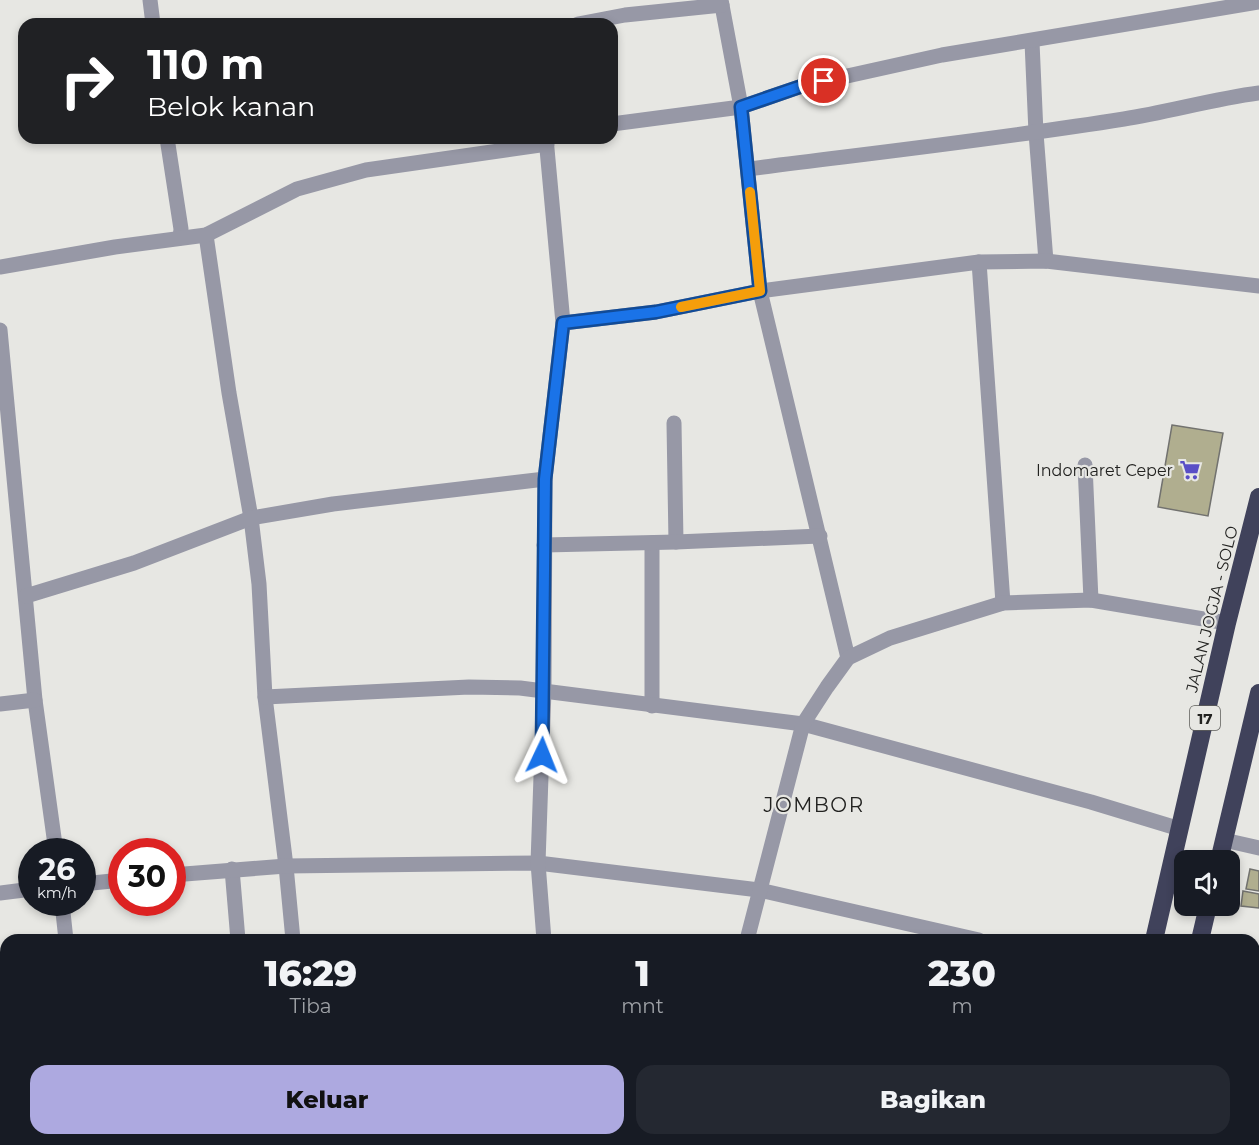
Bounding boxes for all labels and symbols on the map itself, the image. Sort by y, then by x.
pin [798,55,849,106]
supermarket icon: Indomaret Ceper [1178,458,1202,482]
place label: Indomaret Ceper [1036,461,1173,480]
street label: JALAN JOGJA - SOLO [1182,524,1242,695]
road number: 17 [1190,706,1220,730]
position arrow [510,723,574,787]
district label: JOMBOR [762,793,865,817]
speed limit sign: 30 [108,838,186,916]

